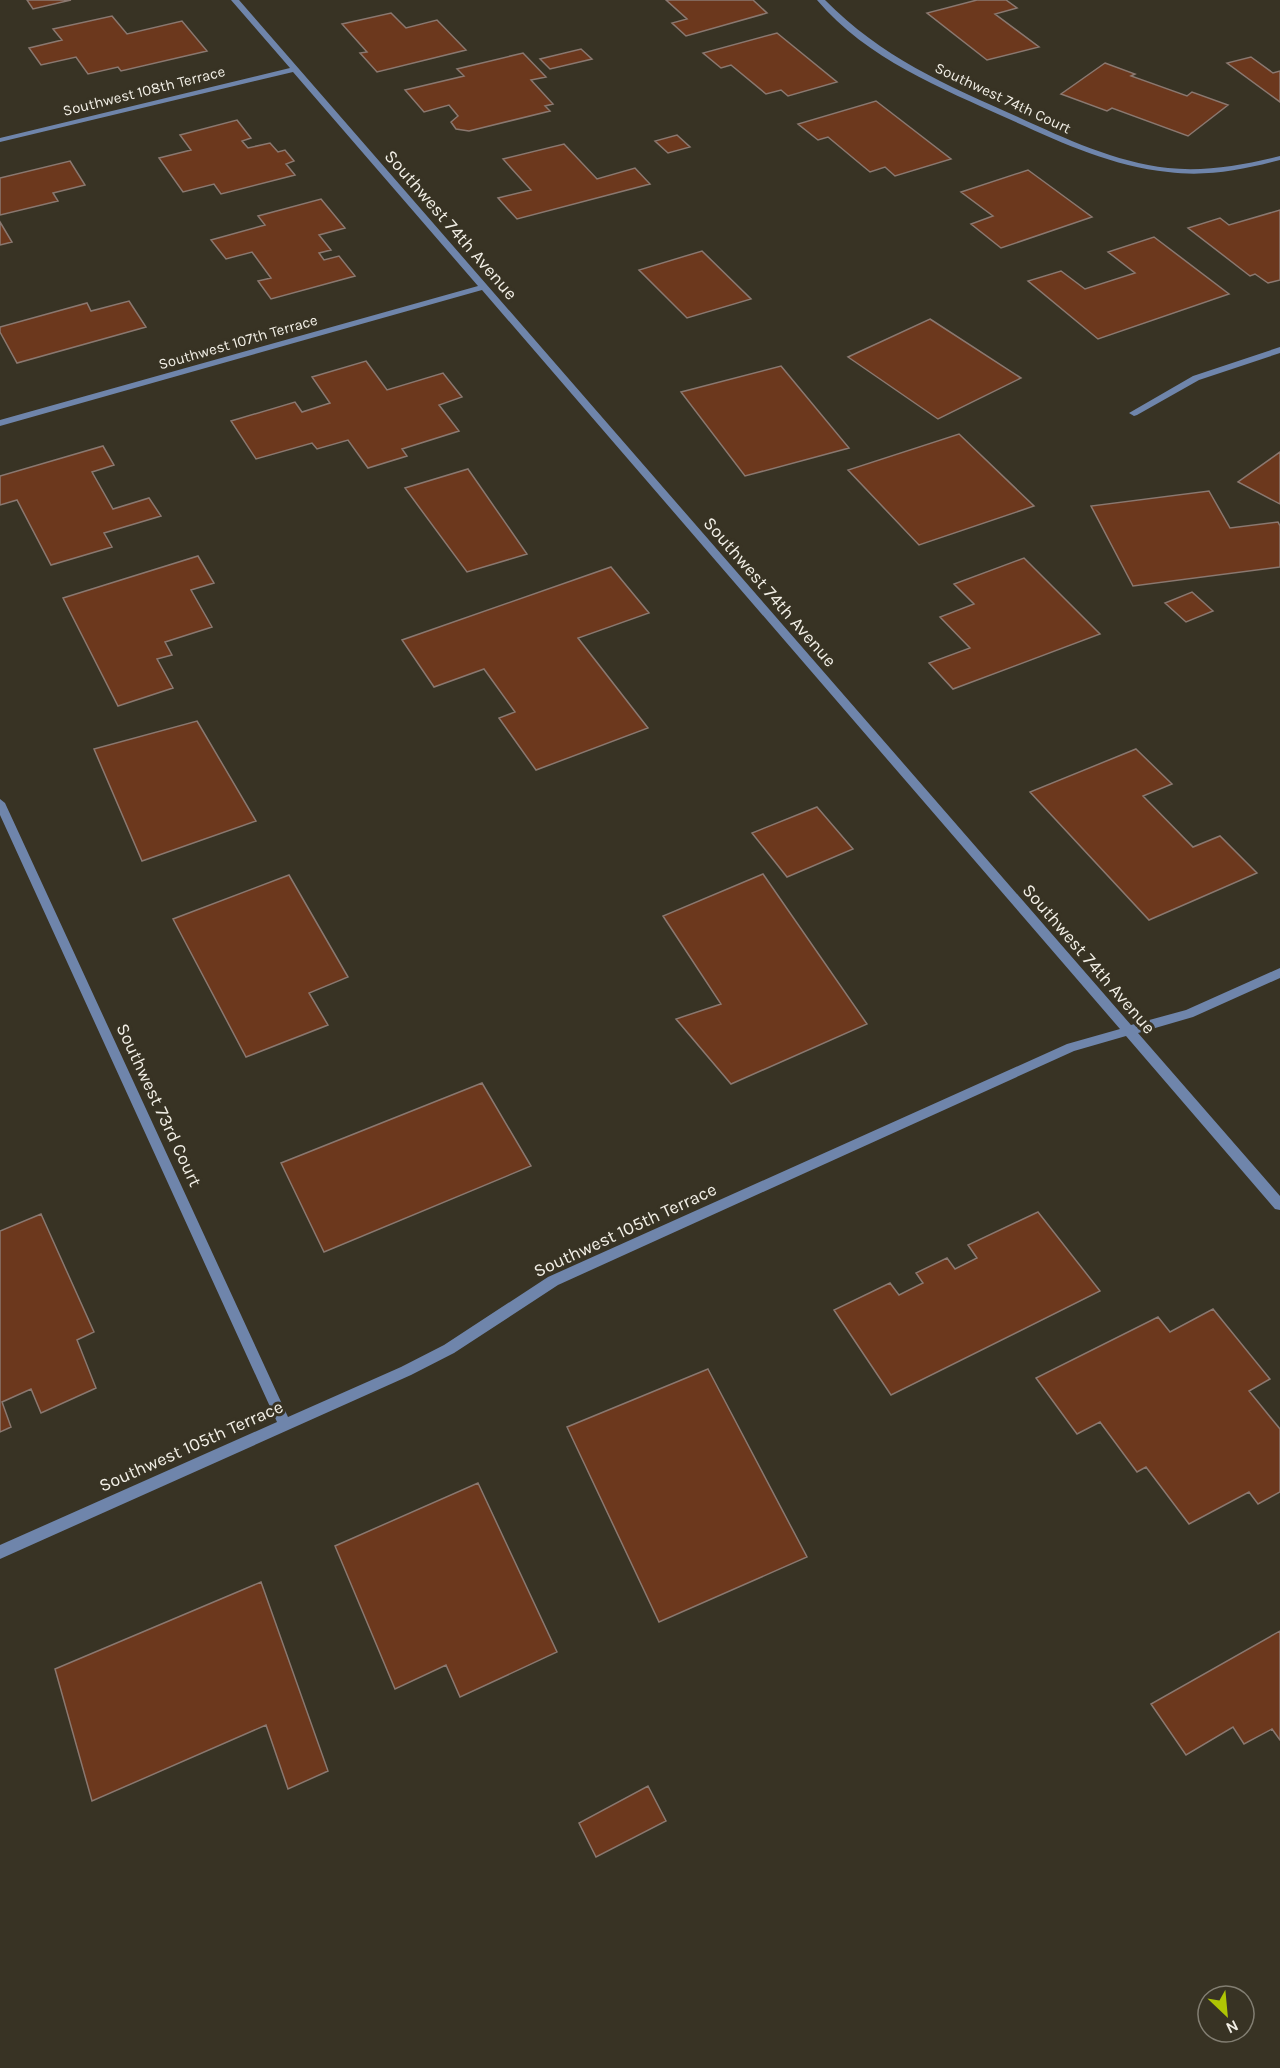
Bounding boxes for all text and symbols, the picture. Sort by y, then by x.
street label: Southwest 74th Court [932,59,1074,138]
street label: Southwest 108th Terrace [61,62,227,120]
street label: Southwest 74th Avenue [380,145,522,305]
street label: Southwest 107th Terrace [156,311,320,373]
street label: Southwest 74th Avenue [699,512,841,672]
street label: Southwest 74th Avenue [1018,879,1160,1039]
street label: Southwest 73rd Court [112,1020,207,1190]
street label: Southwest 105th Terrace [530,1178,720,1282]
street label: Southwest 105th Terrace [96,1395,286,1497]
north arrow [1196,1984,1256,2044]
text: N [1223,2016,1242,2038]

